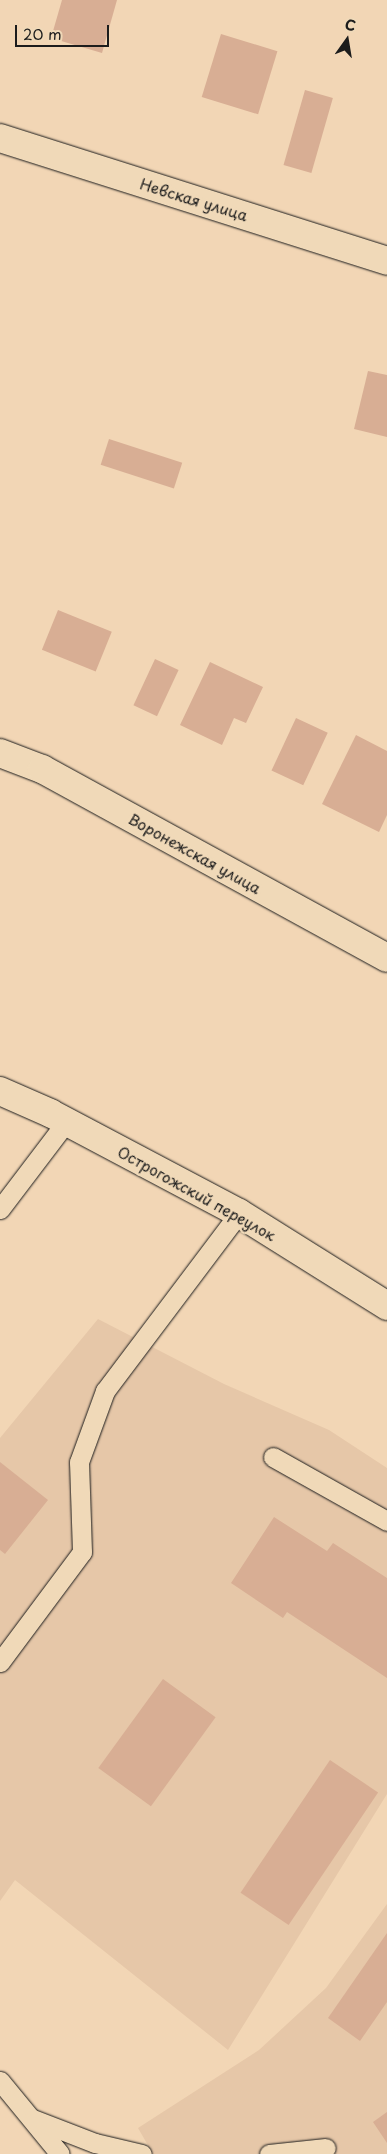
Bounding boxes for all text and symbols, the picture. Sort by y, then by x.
text: С [343,13,358,36]
scale bar [18,15,111,47]
north arrow [322,15,372,65]
text: 20 m [23,22,62,45]
street label: Невская улица [138,174,250,224]
street label: Воронежская улица [125,809,265,897]
street label: Острогожский переулок [115,1142,279,1244]

